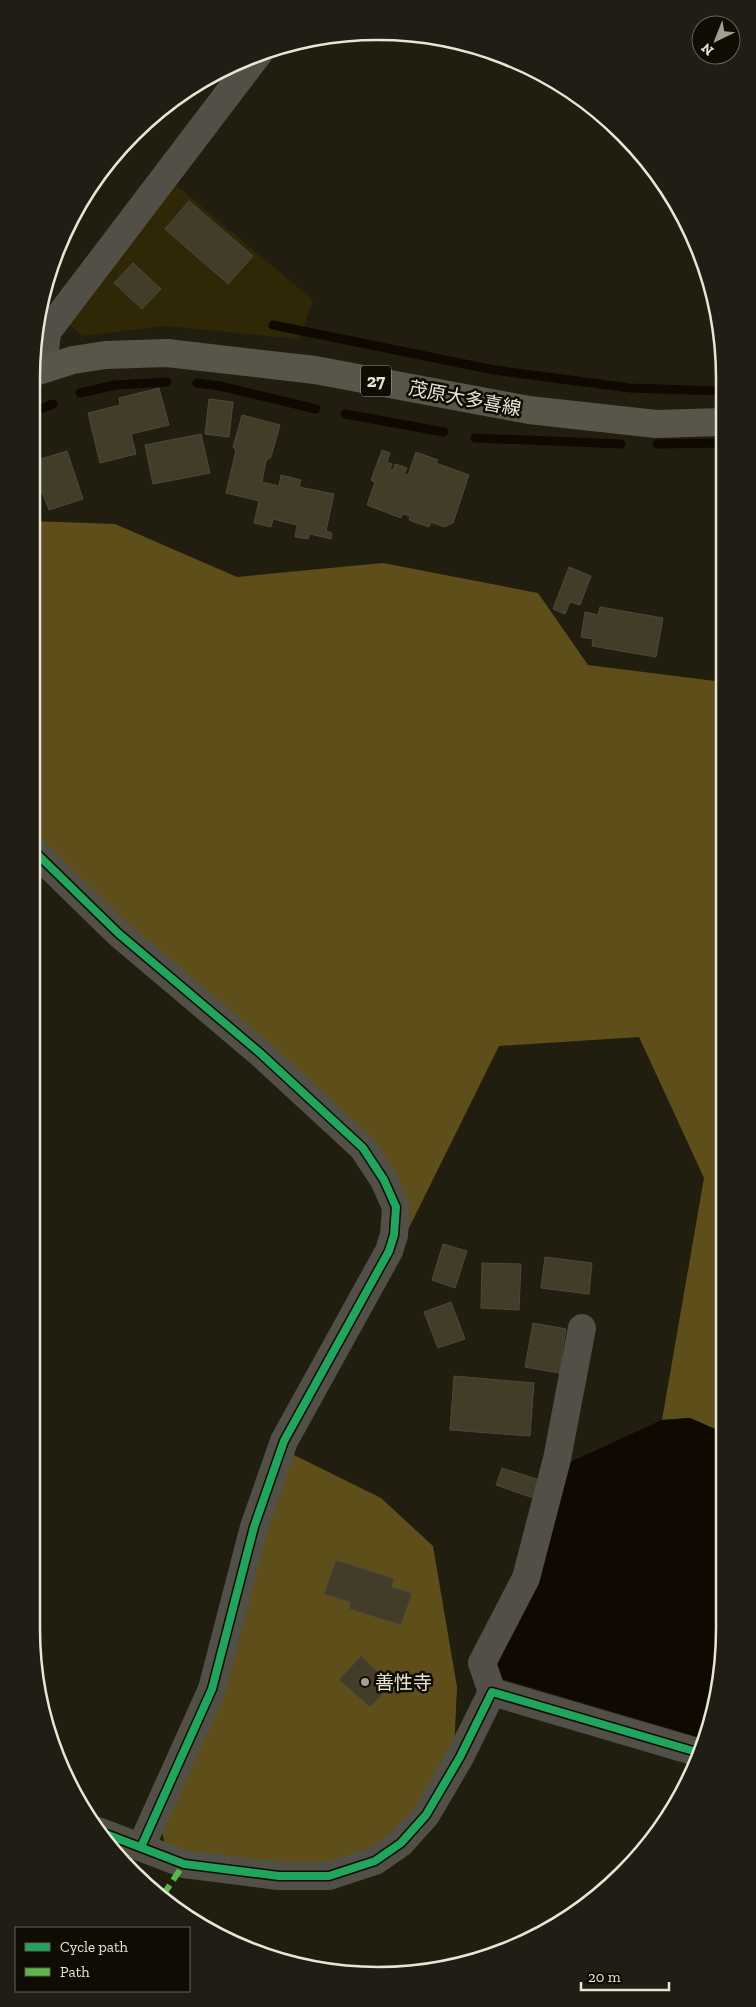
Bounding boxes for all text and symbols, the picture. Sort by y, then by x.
north arrow [691,15,741,65]
text: N [698,39,717,59]
road number: 27 [361,366,391,396]
street label: 茂原大多喜線 [407,376,523,421]
place label: 善性寺 [375,1671,432,1694]
marker: 善性寺 [359,1676,371,1688]
legend [15,1927,190,1992]
text: Cycle path [60,1938,129,1956]
scale bar [581,1960,668,1992]
text: Path [60,1963,90,1981]
text: 20 m [588,1968,621,1986]

